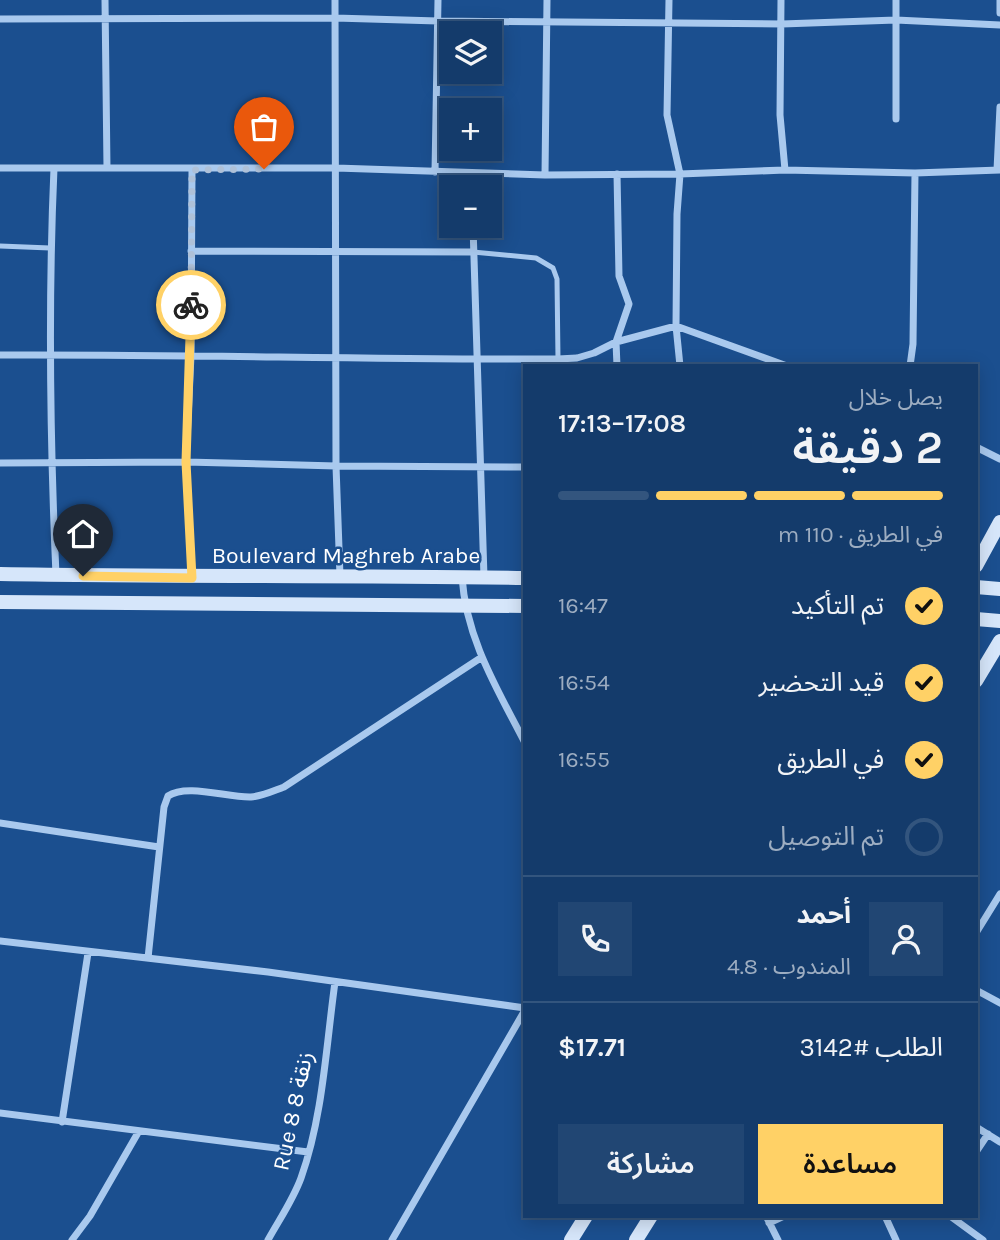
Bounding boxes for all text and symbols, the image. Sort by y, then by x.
map controls [439,21,502,238]
button: layers [439,21,502,84]
pin [234,97,294,169]
button: + [439,98,502,161]
icon: bag [245,108,283,146]
button: − [439,175,502,238]
courier [156,270,226,340]
icon: bike [172,286,210,324]
text: يصل خلال [849,384,943,411]
text: 17:08–17:13 [558,408,686,439]
text: 2 دقيقة [792,421,943,475]
pin [53,504,113,576]
icon: home [64,515,102,553]
text: في الطريق · 110 m [778,521,943,548]
street label: Boulevard Maghreb Arabe [212,542,480,569]
icon: check [905,587,943,625]
text: تم التأكيد [791,590,884,621]
text: 16:47 [558,592,608,619]
icon: check [905,664,943,702]
text: قيد التحضير [759,667,884,698]
text: 16:54 [558,669,610,696]
icon: check [905,741,943,779]
text: في الطريق [777,744,884,775]
text: 16:55 [558,746,610,773]
text: تم التوصيل [768,821,884,852]
text: أحمد [797,899,851,930]
button: phone [558,902,632,976]
button: person [869,902,943,976]
text: المندوب · 4.8 [727,953,851,980]
text: $17.71 [558,1032,626,1063]
text: الطلب #3142 [799,1032,943,1063]
street label: Rue 8 8 زنقة [267,1049,319,1173]
button: مشاركة [558,1124,744,1204]
button: مساعدة [758,1124,943,1204]

